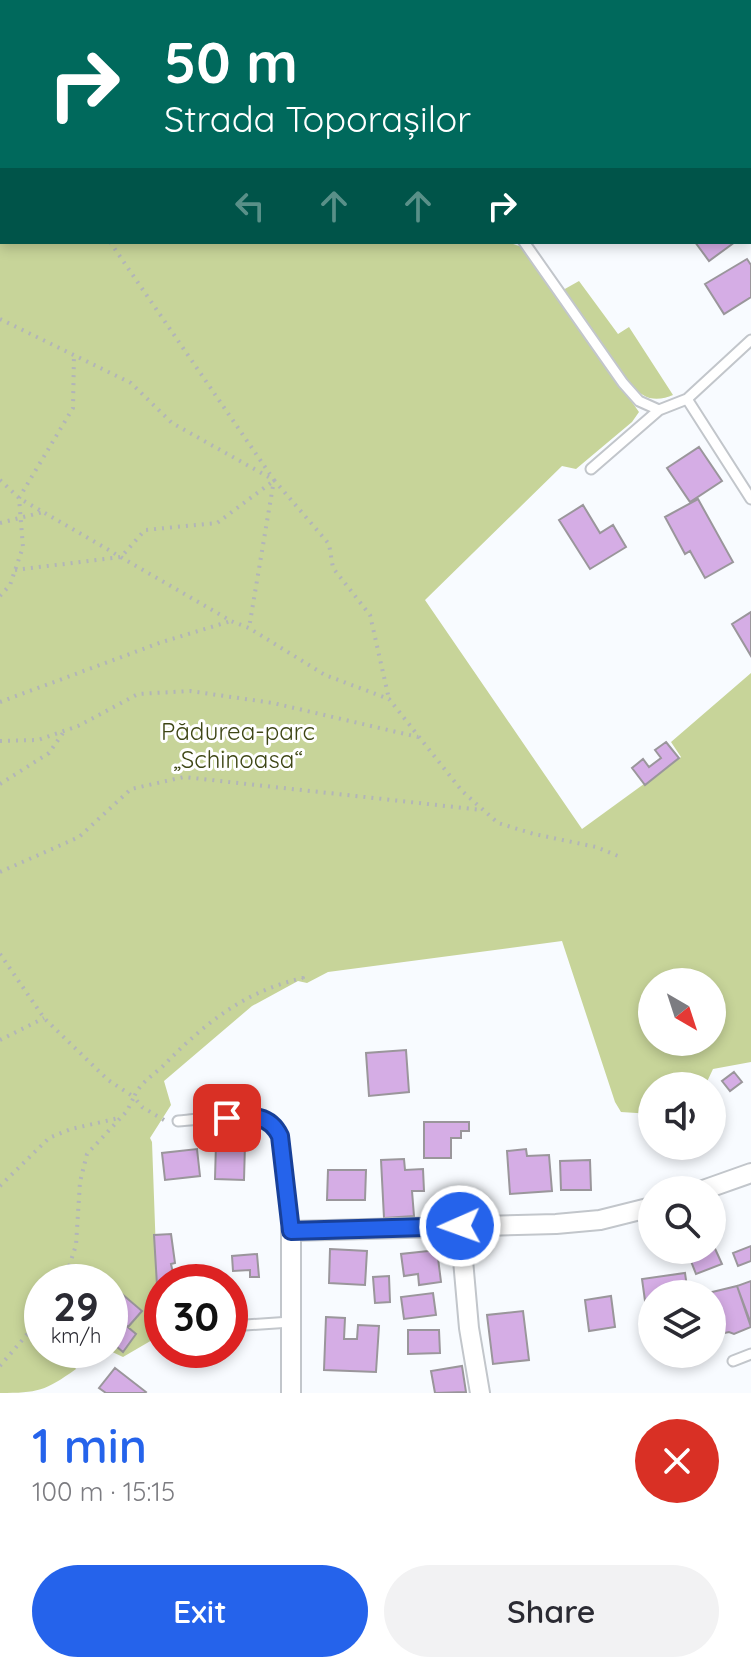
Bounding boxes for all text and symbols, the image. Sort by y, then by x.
text: 50 m [164,27,298,97]
icon: right [32,32,136,136]
text: Strada Toporașilor [164,96,471,141]
icon: left [228,184,272,228]
icon: ahead [312,184,356,228]
icon: ahead [396,184,440,228]
icon: right [480,184,524,228]
park label: Pădurea-parc „Schinoasa“ [161,716,315,774]
north arrow [638,968,726,1056]
map controls [638,968,726,1368]
button: sound [638,1072,726,1160]
pin [193,1084,261,1152]
icon: arrive [205,1096,249,1140]
button: search [638,1176,726,1264]
position arrow [418,1184,502,1268]
speed limit sign: 30 [144,1264,248,1368]
button: layers [638,1280,726,1368]
text: 29 [53,1281,99,1331]
text: km/h [51,1323,101,1348]
text: 1 min [32,1415,147,1475]
button: close [635,1419,719,1503]
text: 100 m · 15:15 [32,1475,175,1508]
button: Exit [32,1565,368,1657]
button: Share [384,1565,719,1657]

